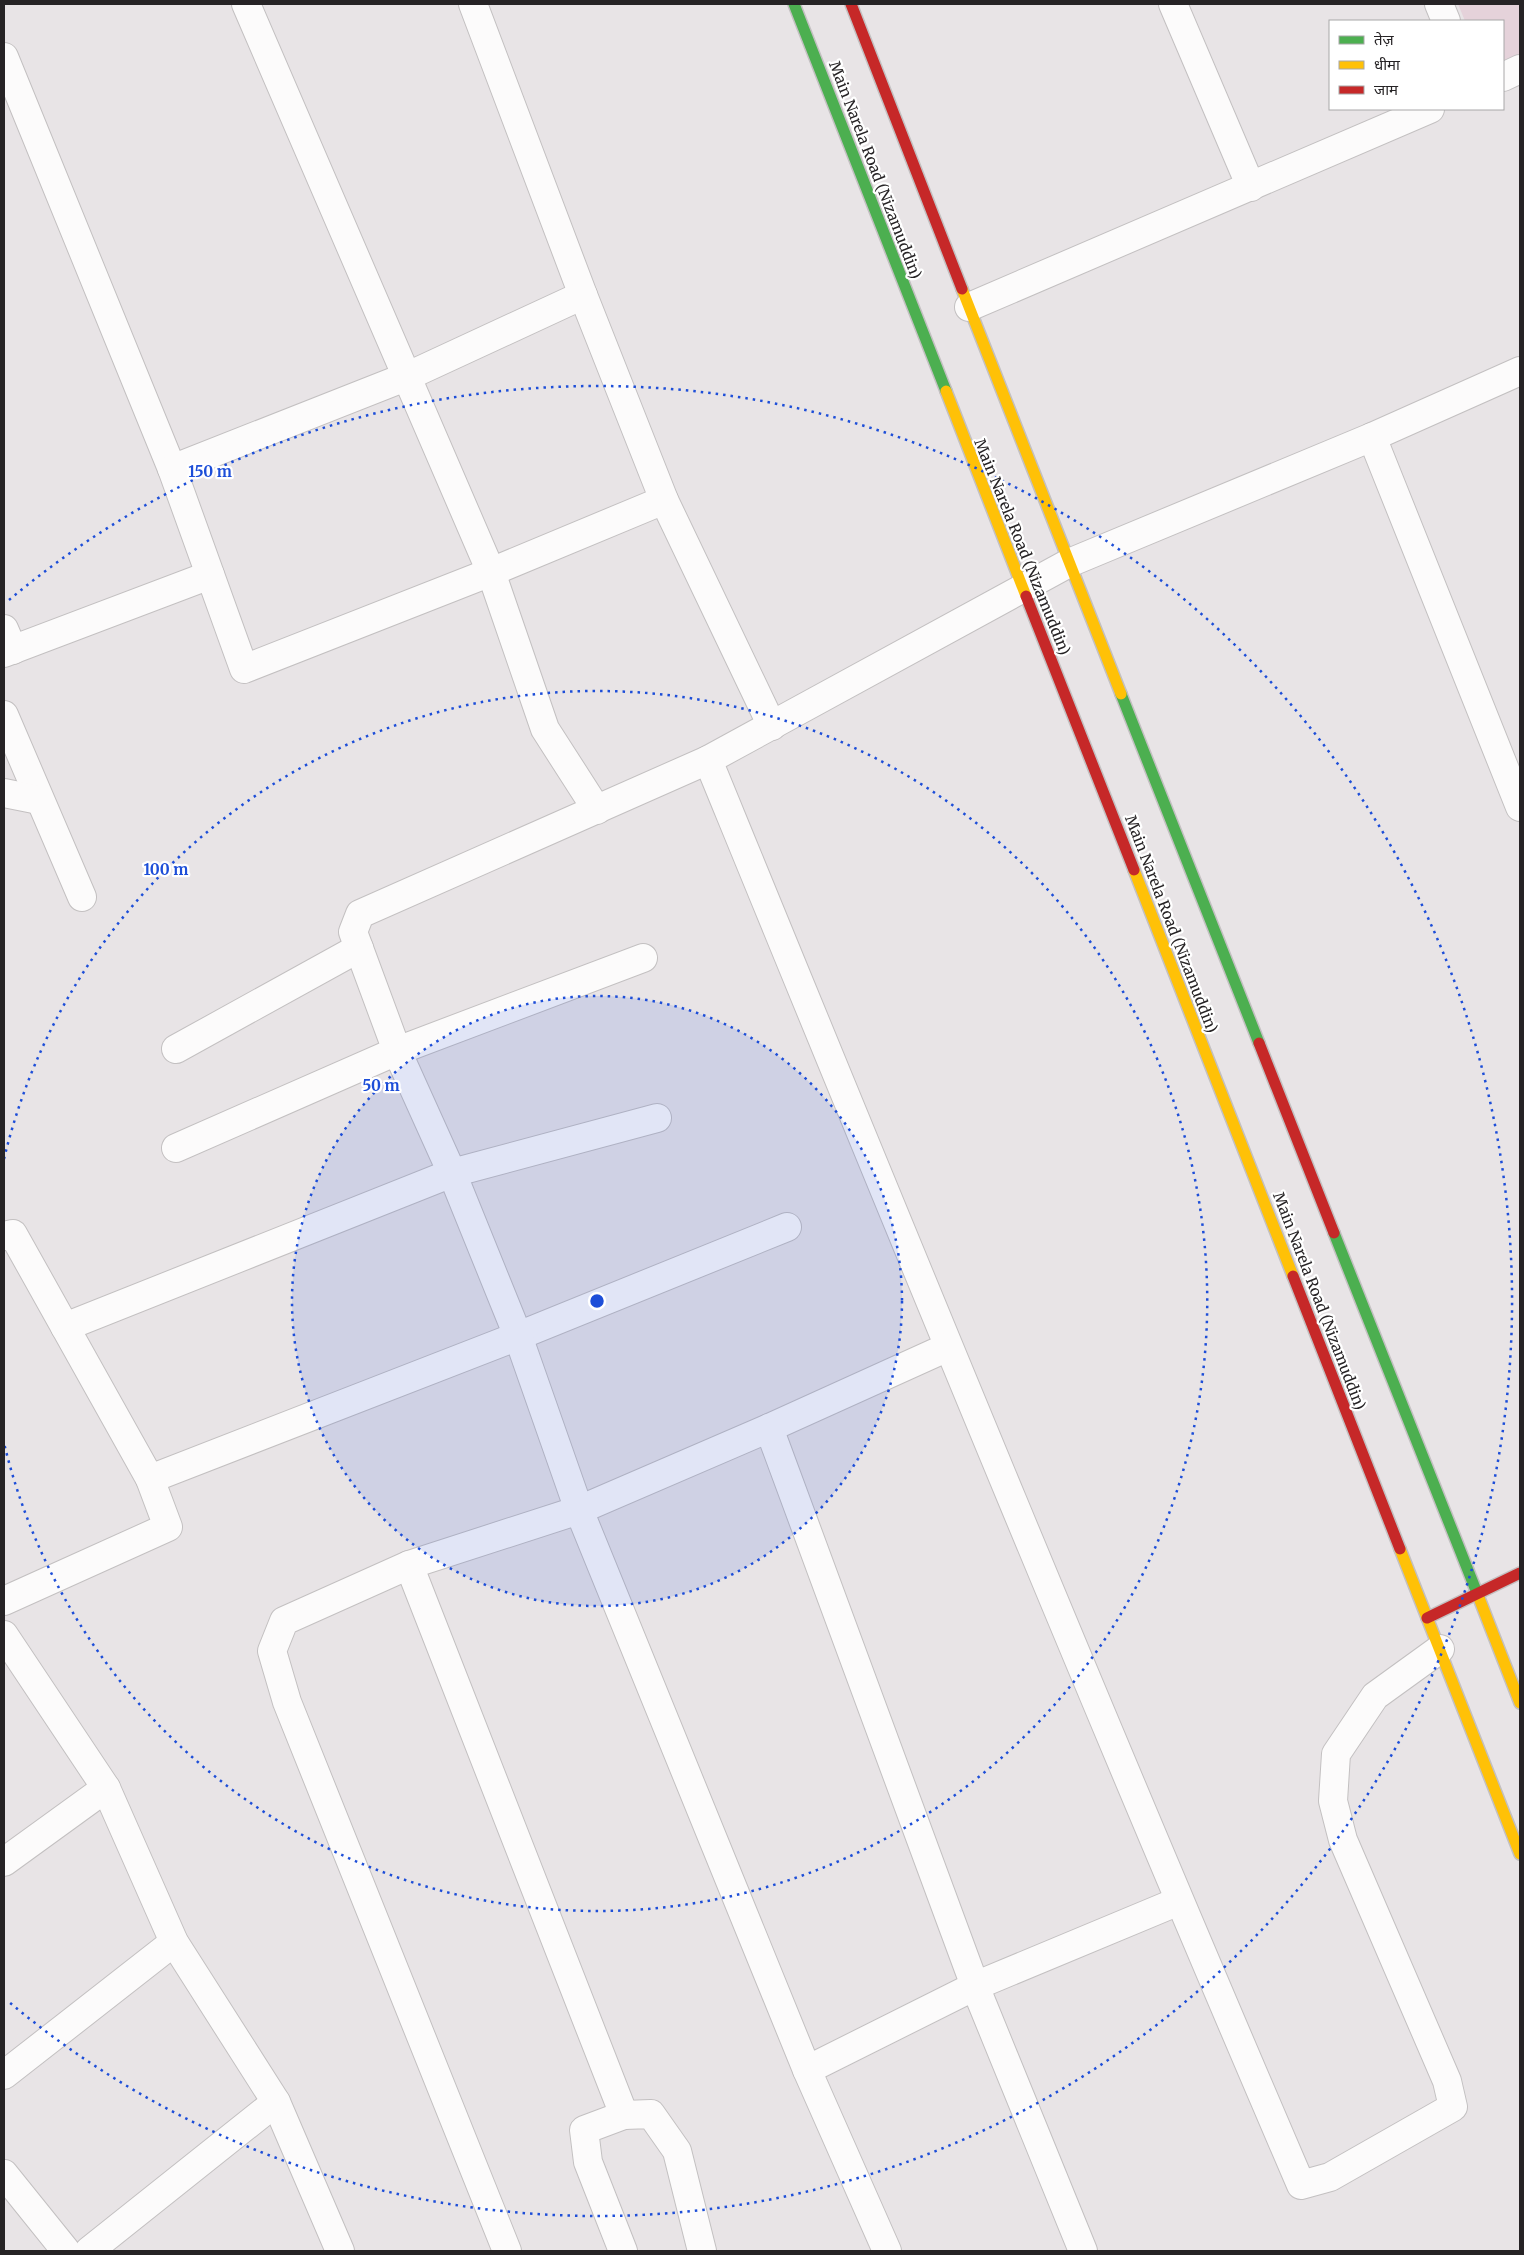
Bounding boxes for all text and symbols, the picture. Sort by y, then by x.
legend [1329,20,1504,110]
text: तेज़ [1374,30,1395,49]
text: धीमा [1374,55,1401,74]
street label: Main Narela Road (Nizamuddin) [825,58,926,281]
text: जाम [1374,80,1399,99]
street label: Main Narela Road (Nizamuddin) [970,436,1075,658]
text: 150 m [188,462,232,481]
street label: Main Narela Road (Nizamuddin) [1121,812,1222,1035]
text: 100 m [144,860,188,879]
text: 50 m [362,1076,400,1095]
street label: Main Narela Road (Nizamuddin) [1269,1189,1370,1412]
centre of rings [588,1292,606,1310]

